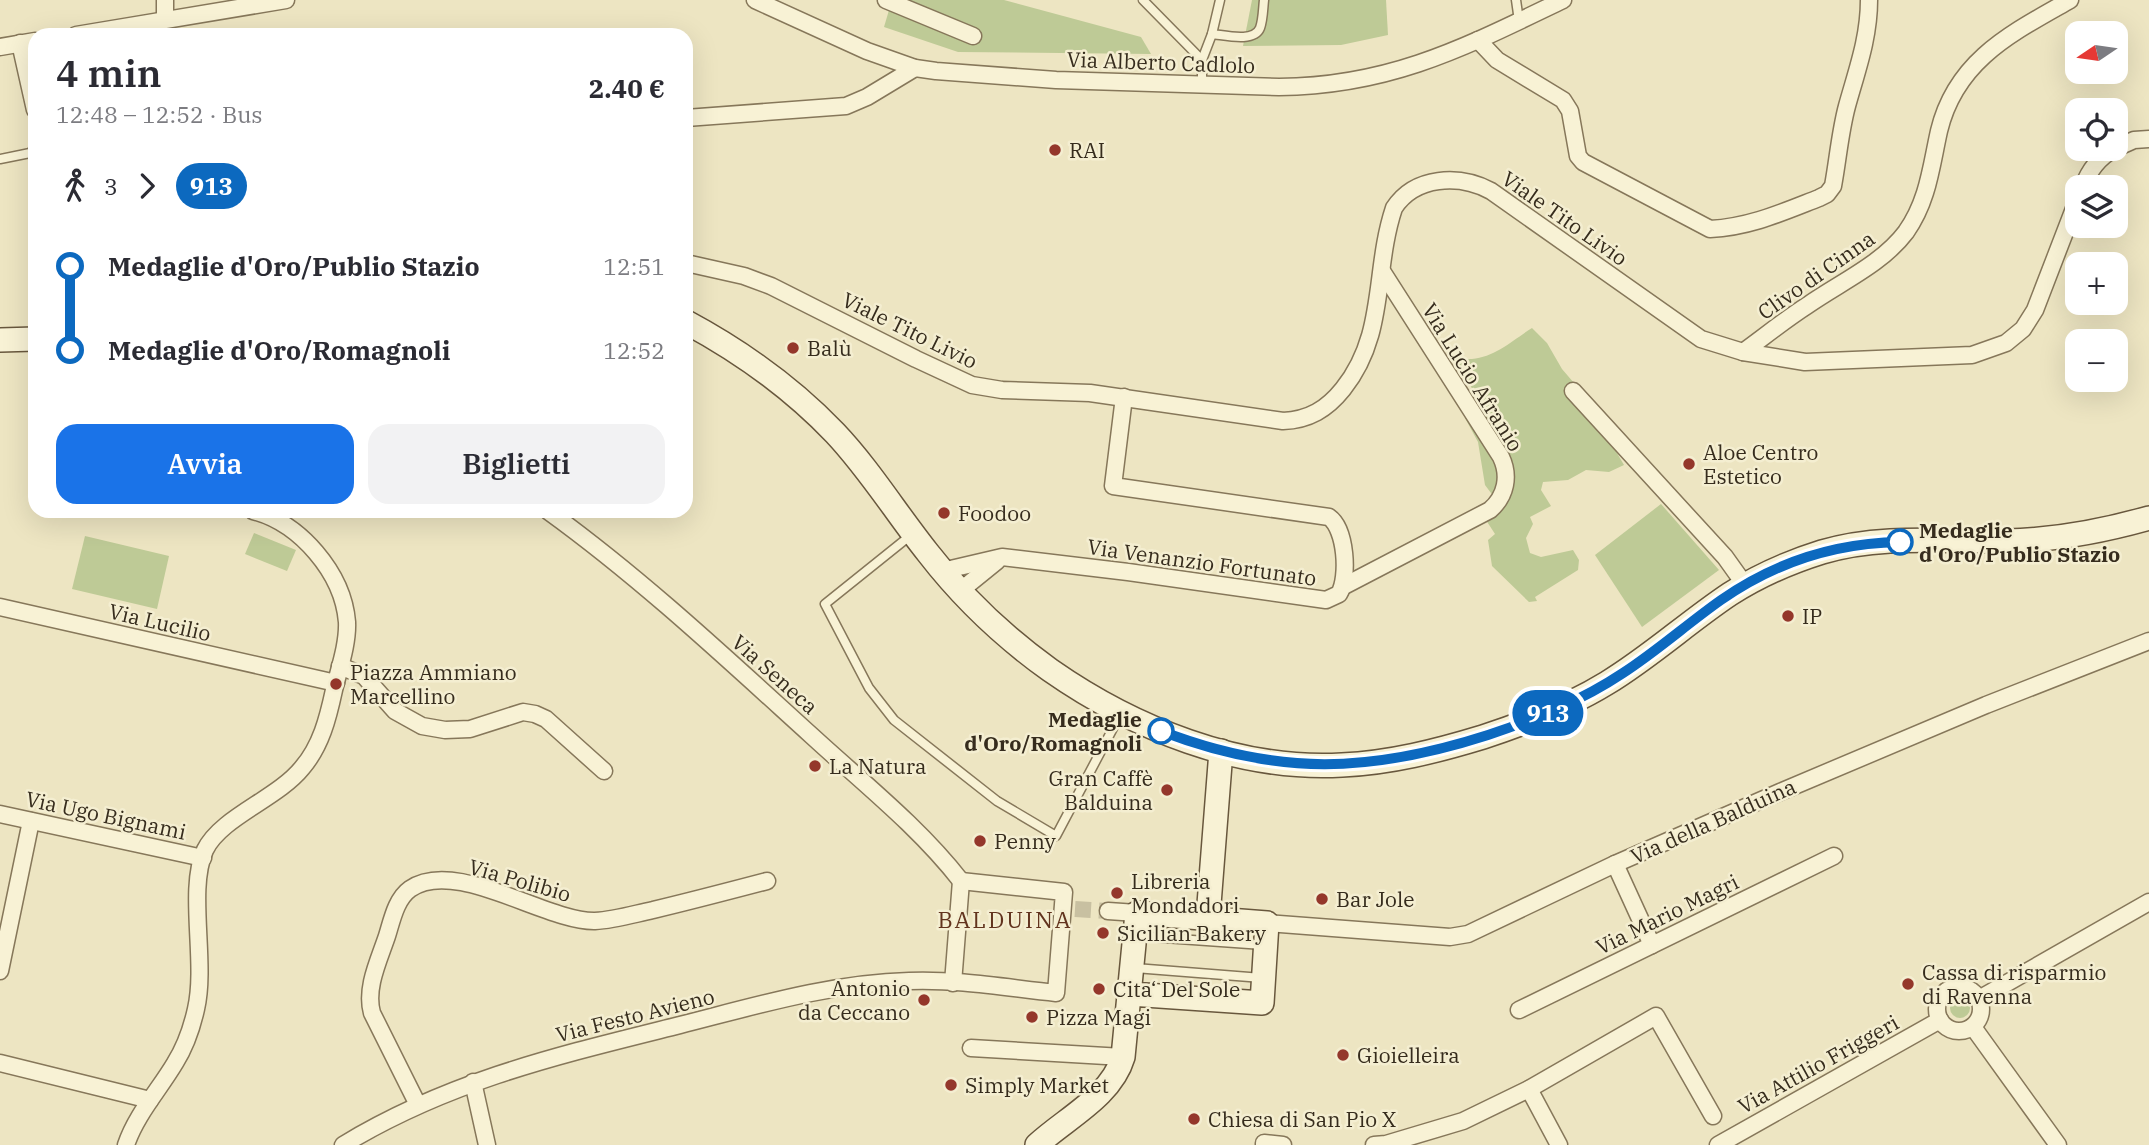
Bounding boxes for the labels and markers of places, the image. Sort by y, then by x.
place label: RAI [1069,136,1105,164]
marker: RAI [1047,142,1063,158]
place label: Balù [807,334,852,362]
marker: Balù [785,340,801,356]
place label: Aloe Centro Estetico [1703,438,1818,490]
marker: Aloe Centro Estetico [1681,456,1697,472]
place label: Foodoo [958,499,1031,527]
marker: Foodoo [936,505,952,521]
place label: Medaglie d'Oro/Publio Stazio [1919,516,2120,568]
marker: Medaglie d'Oro/Publio Stazio [1887,529,1913,555]
place label: IP [1802,602,1822,630]
marker: IP [1780,608,1796,624]
place label: Piazza Ammiano Marcellino [350,658,517,710]
marker: Piazza Ammiano Marcellino [328,676,344,692]
place label: Medaglie d'Oro/Romagnoli [964,705,1142,757]
marker: Medaglie d'Oro/Romagnoli [1148,718,1174,744]
place label: La Natura [829,752,926,780]
marker: La Natura [807,758,823,774]
place label: Gran Caffè Balduina [1049,764,1153,816]
marker: Gran Caffè Balduina [1159,782,1175,798]
place label: Penny [994,827,1057,855]
marker: Penny [972,833,988,849]
place label: Libreria Mondadori [1131,867,1239,919]
marker: Libreria Mondadori [1109,885,1125,901]
place label: Bar Jole [1336,885,1415,913]
marker: Bar Jole [1314,891,1330,907]
place label: Sicilian Bakery [1117,919,1267,947]
marker: Sicilian Bakery [1095,925,1111,941]
place label: Cassa di risparmio di Ravenna [1922,958,2106,1010]
place label: Antonio da Ceccano [798,974,910,1026]
place label: Cita‘ Del Sole [1113,975,1240,1003]
marker: Cassa di risparmio di Ravenna [1900,976,1916,992]
marker: Cita‘ Del Sole [1091,981,1107,997]
marker: Antonio da Ceccano [916,992,932,1008]
place label: Pizza Magi [1046,1003,1151,1031]
marker: Pizza Magi [1024,1009,1040,1025]
place label: Gioielleira [1357,1041,1460,1069]
marker: Gioielleira [1335,1047,1351,1063]
place label: Simply Market [965,1071,1109,1099]
marker: Simply Market [943,1077,959,1093]
place label: Chiesa di San Pio X [1208,1105,1396,1133]
marker: Chiesa di San Pio X [1186,1111,1202,1127]

